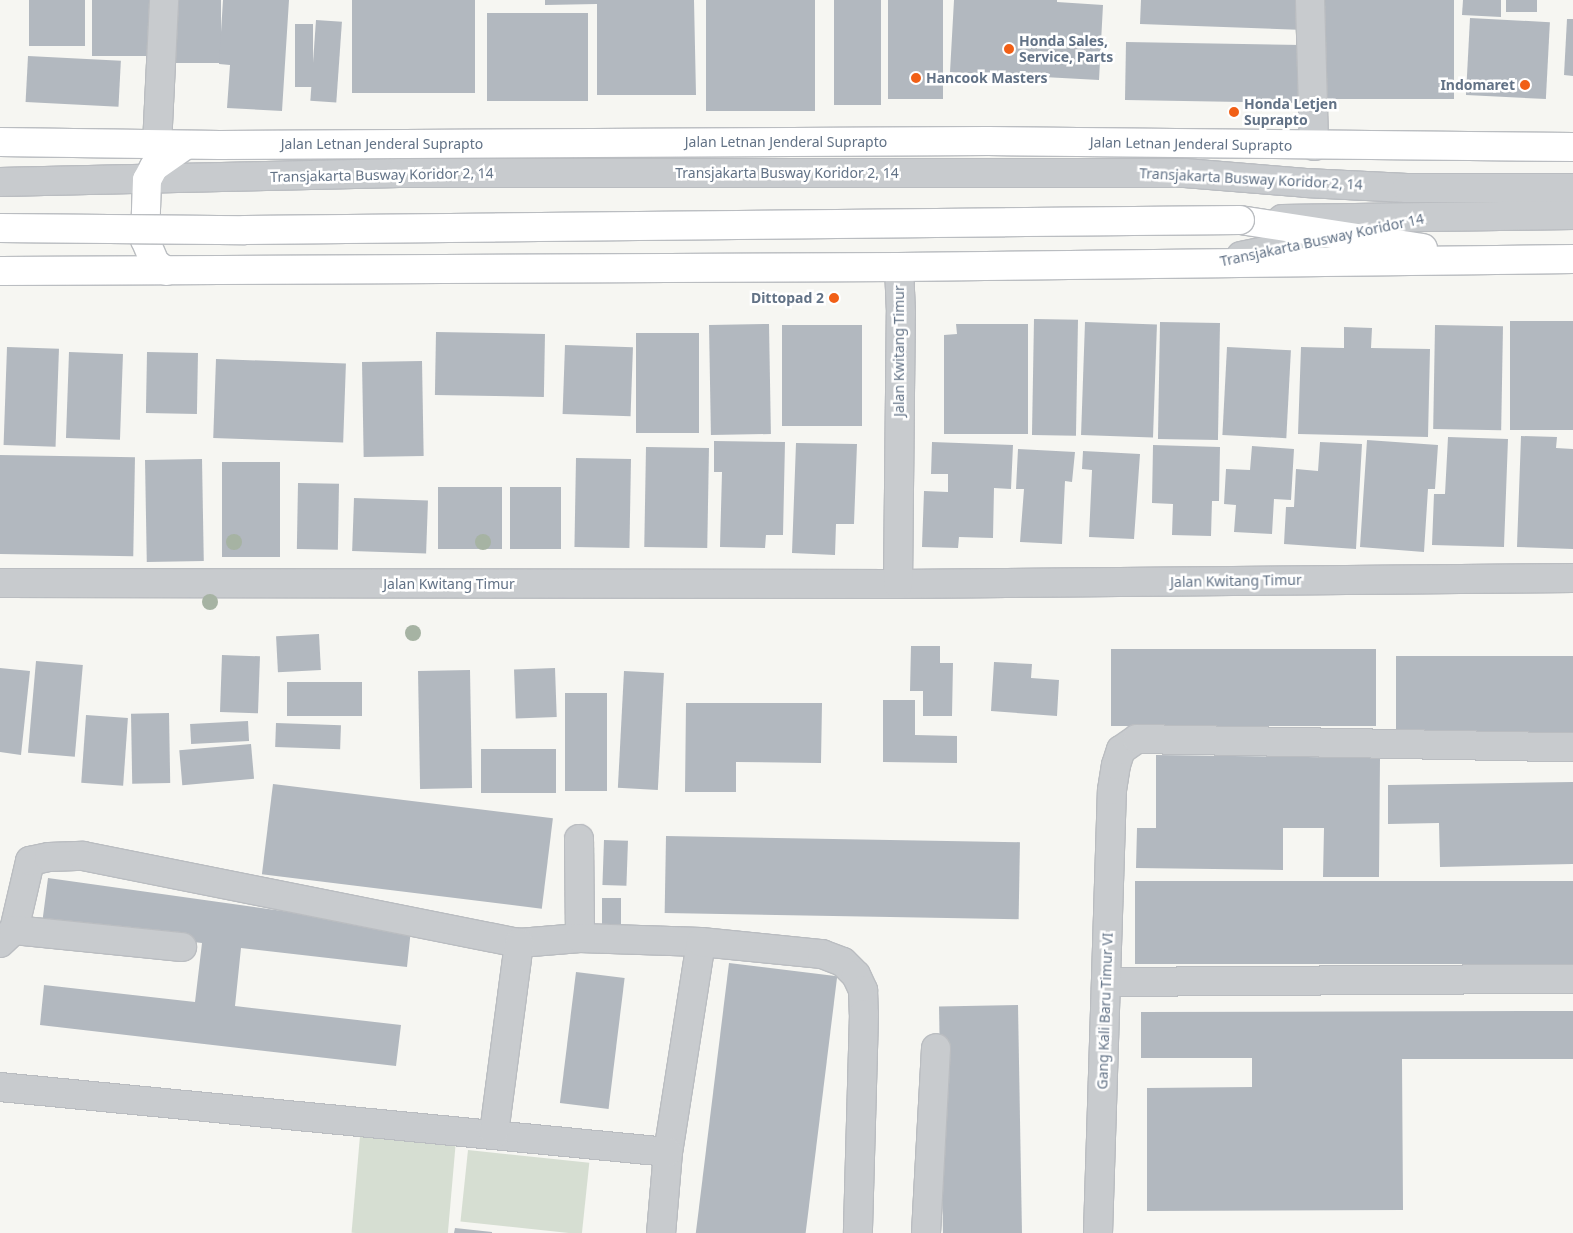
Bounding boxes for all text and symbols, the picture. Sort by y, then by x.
place label: Honda Sales, Service, Parts [1019,33,1113,65]
marker: Honda Sales, Service, Parts [1003,43,1015,55]
place label: Hancook Masters [926,70,1048,86]
marker: Hancook Masters [910,72,922,84]
place label: Indomaret [1440,77,1515,93]
marker: Indomaret [1519,79,1531,91]
place label: Honda Letjen Suprapto [1244,96,1337,128]
marker: Honda Letjen Suprapto [1228,106,1240,118]
street label: Jalan Letnan Jenderal Suprapto [685,134,887,150]
street label: Jalan Letnan Jenderal Suprapto [1090,134,1292,154]
street label: Jalan Letnan Jenderal Suprapto [281,136,483,152]
street label: Transjakarta Busway Koridor 2, 14 [270,165,494,185]
street label: Transjakarta Busway Koridor 2, 14 [675,165,899,181]
street label: Transjakarta Busway Koridor 2, 14 [1139,165,1363,193]
street label: Transjakarta Busway Koridor 14 [1218,210,1426,270]
street label: Jalan Kwitang Timur [891,285,907,417]
place label: Dittopad 2 [751,290,824,306]
marker: Dittopad 2 [828,292,840,304]
street label: Jalan Kwitang Timur [1170,571,1302,591]
street label: Jalan Kwitang Timur [383,576,515,592]
street label: Gang Kali Baru Timur VI [1094,932,1116,1090]

